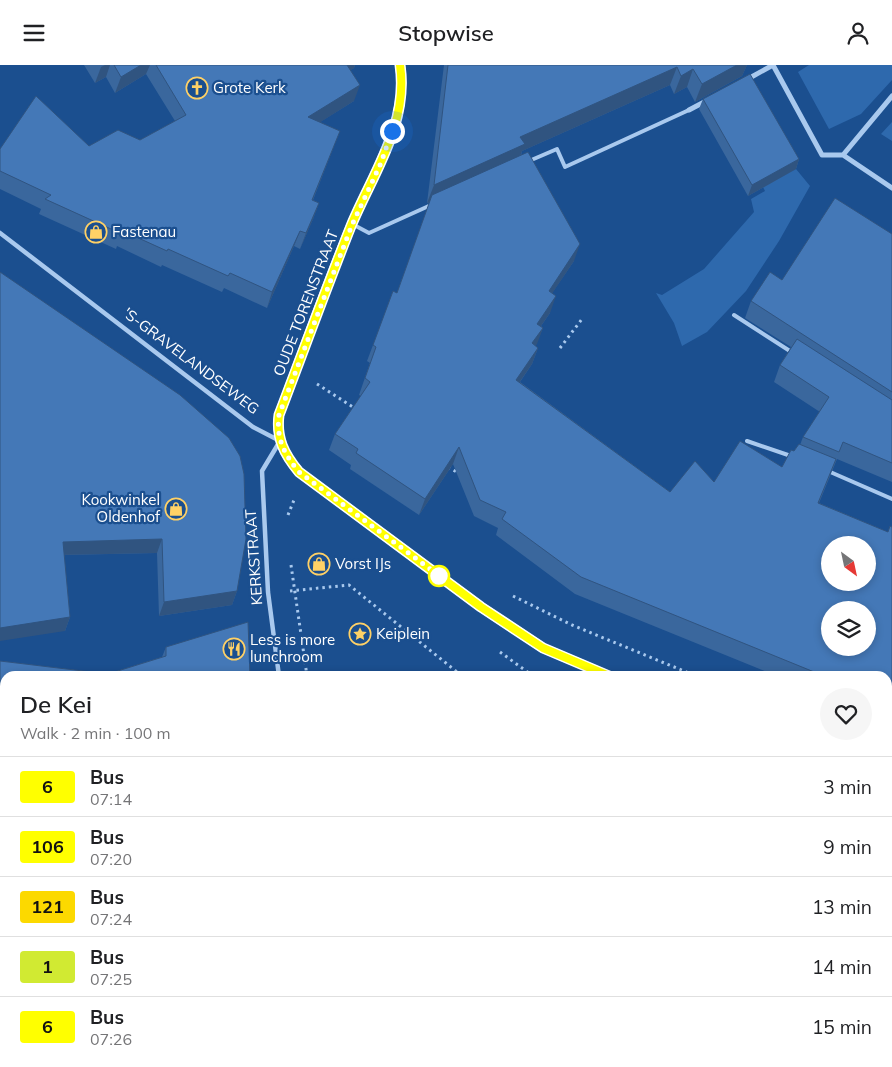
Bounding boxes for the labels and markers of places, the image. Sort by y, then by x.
church icon: Grote Kerk [185,76,209,100]
place label: Grote Kerk [213,78,286,97]
shop icon: Fastenau [84,220,108,244]
place label: Fastenau [112,222,176,241]
place label: Kookwinkel Oldenhof [81,490,161,526]
shop icon: Kookwinkel Oldenhof [164,497,188,521]
shop icon: Vorst IJs [307,552,331,576]
place label: Vorst IJs [335,554,391,573]
unlabelled marker [428,565,450,587]
place icon: Keiplein [348,622,372,646]
place label: Keiplein [376,624,430,643]
place label: Less is more lunchroom [250,630,335,666]
restaurant icon: Less is more lunchroom [222,637,246,661]

